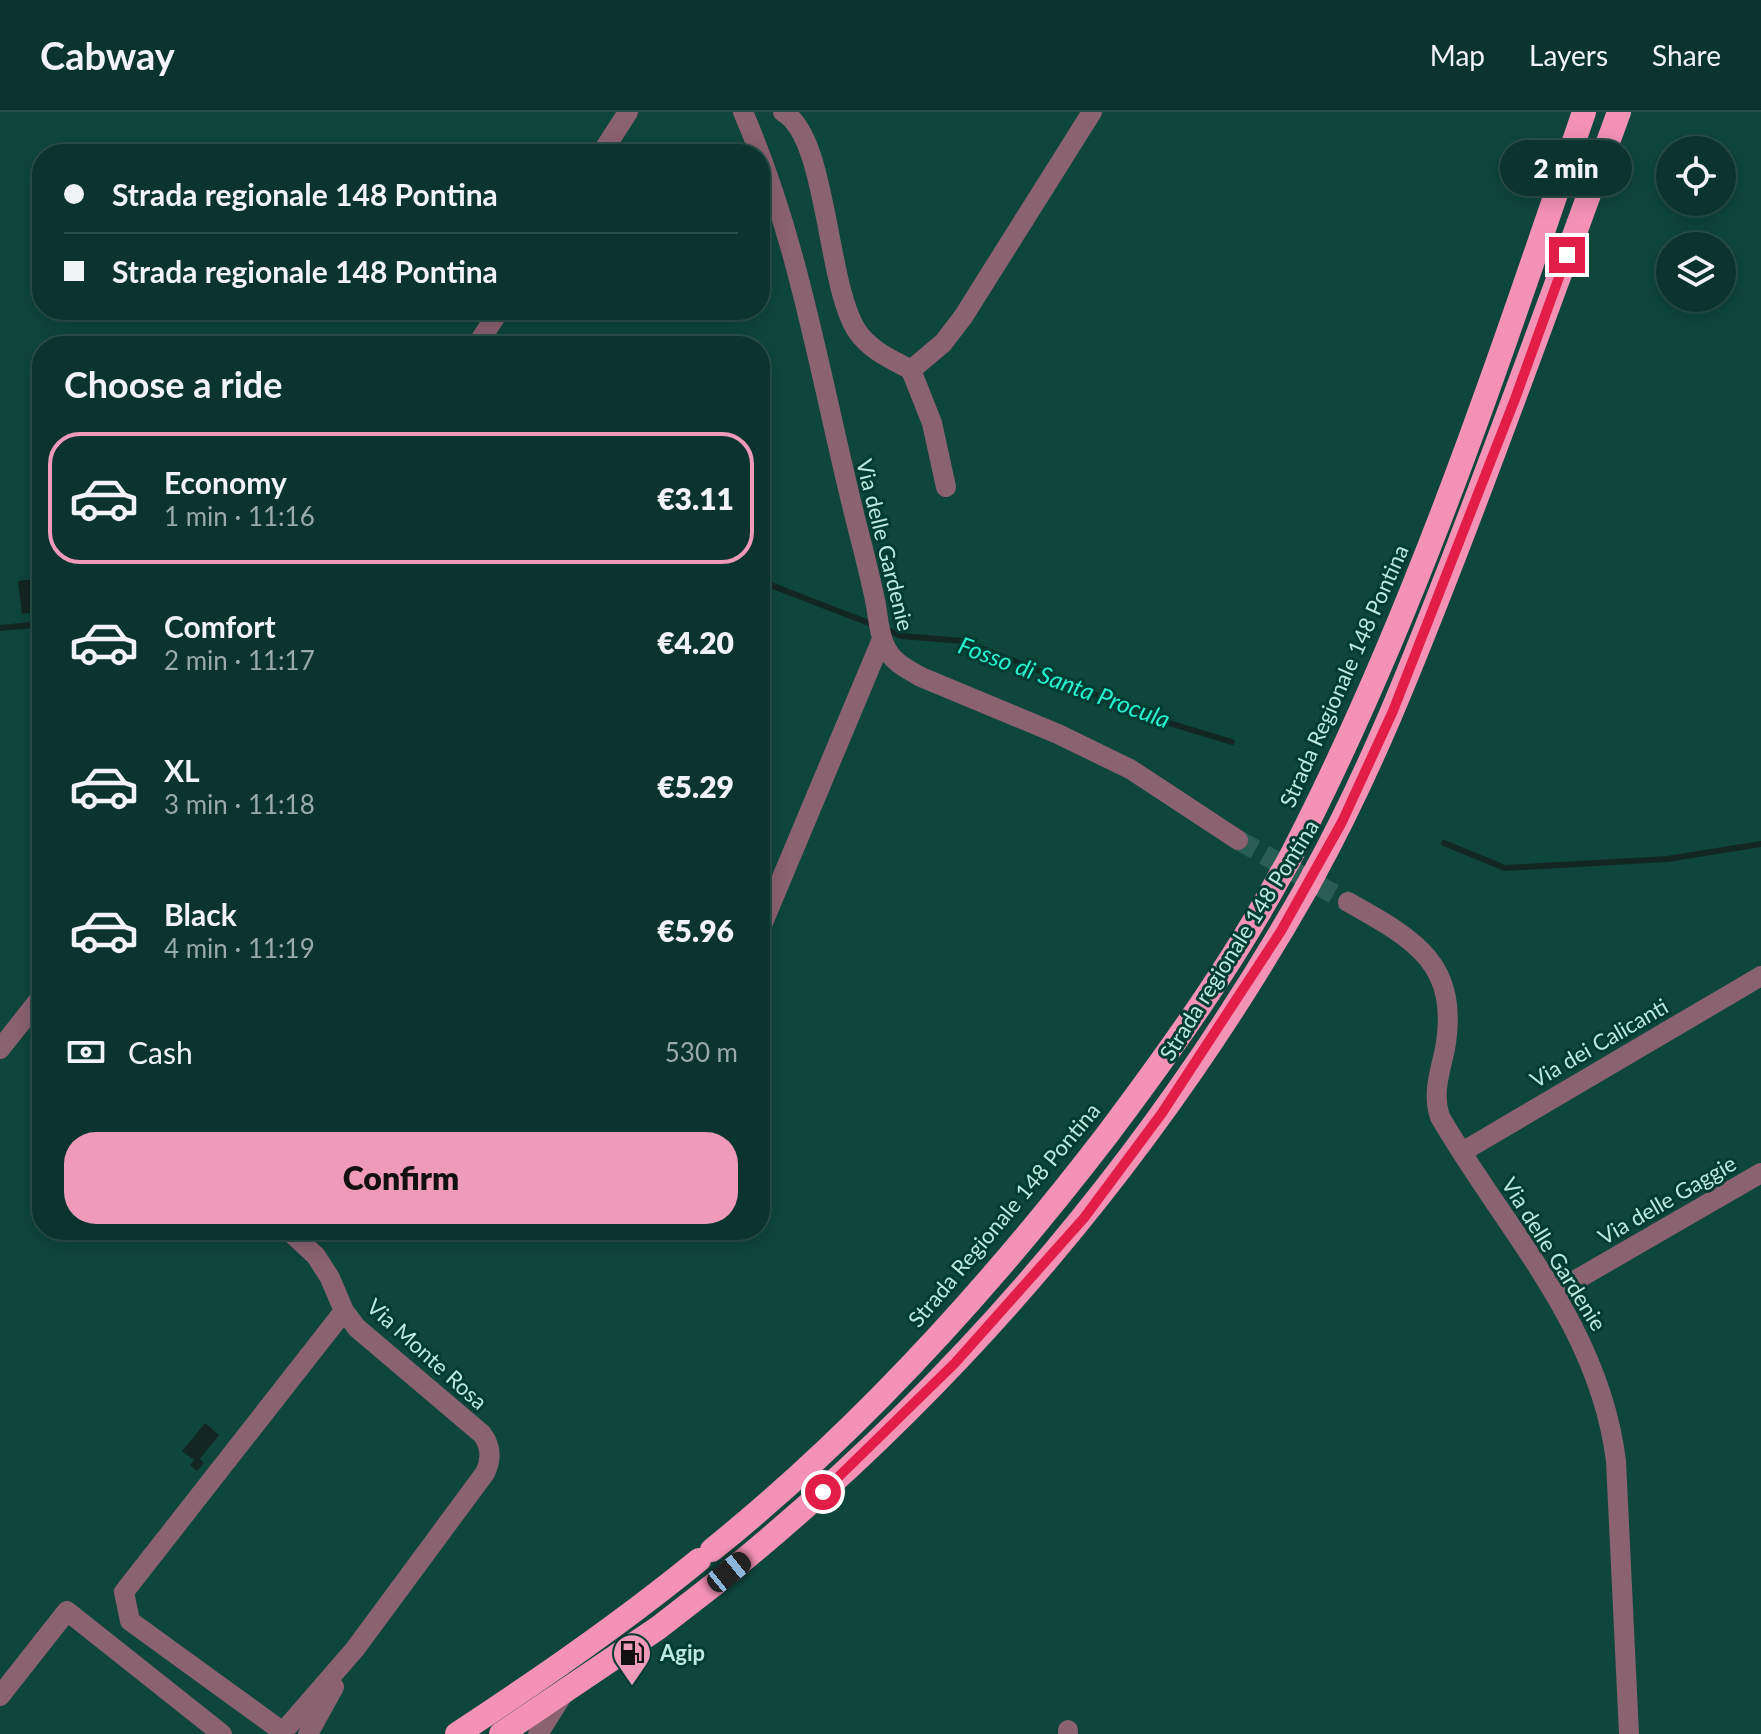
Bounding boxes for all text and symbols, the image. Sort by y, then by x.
text: Cabway [40,32,175,78]
text: Map [1430,38,1485,72]
text: Layers [1529,38,1608,72]
text: Share [1652,38,1721,72]
map controls [1656,136,1736,312]
button: locate [1656,136,1736,216]
callout: 2 min [1501,139,1633,195]
text: 2 min [1534,152,1598,184]
text: Strada regionale 148 Pontina [112,176,498,212]
button: layers [1656,232,1736,312]
route end [1549,237,1585,273]
text: Strada regionale 148 Pontina [112,253,498,289]
text: Choose a ride [64,362,283,406]
street label: Via delle Gardenie [851,456,920,634]
icon: car [68,462,140,534]
text: Economy [164,464,287,500]
text: €3.11 [657,480,734,516]
text: 1 min · 11:16 [164,500,315,532]
street label: Strada Regionale 148 Pontina [1273,540,1414,811]
icon: car [68,606,140,678]
text: Comfort [164,608,276,644]
text: €4.20 [657,624,734,660]
water label: Fosso di Santa Procula [955,630,1174,733]
text: 2 min · 11:17 [164,644,315,676]
icon: car [68,750,140,822]
text: XL [164,752,200,788]
text: €5.29 [657,768,734,804]
text: 3 min · 11:18 [164,788,315,820]
street label: Strada regionale 148 Pontina [1153,814,1324,1065]
icon: car [68,894,140,966]
text: Black [164,896,237,932]
text: €5.96 [657,912,734,948]
text: 4 min · 11:19 [164,932,315,964]
street label: Via dei Calicanti [1525,992,1673,1093]
icon: cash [64,1030,108,1074]
text: Cash [128,1034,193,1070]
text: 530 m [665,1036,738,1068]
street label: Strada Regionale 148 Pontina [902,1097,1105,1332]
button: Confirm [64,1132,738,1224]
street label: Via delle Gaggie [1593,1149,1741,1250]
street label: Via delle Gardenie [1496,1172,1612,1335]
street label: Via Monte Rosa [362,1293,493,1415]
route start [805,1474,841,1510]
car [703,1548,755,1596]
fuel station icon: Agip [611,1632,653,1687]
place label: Agip [659,1639,705,1666]

